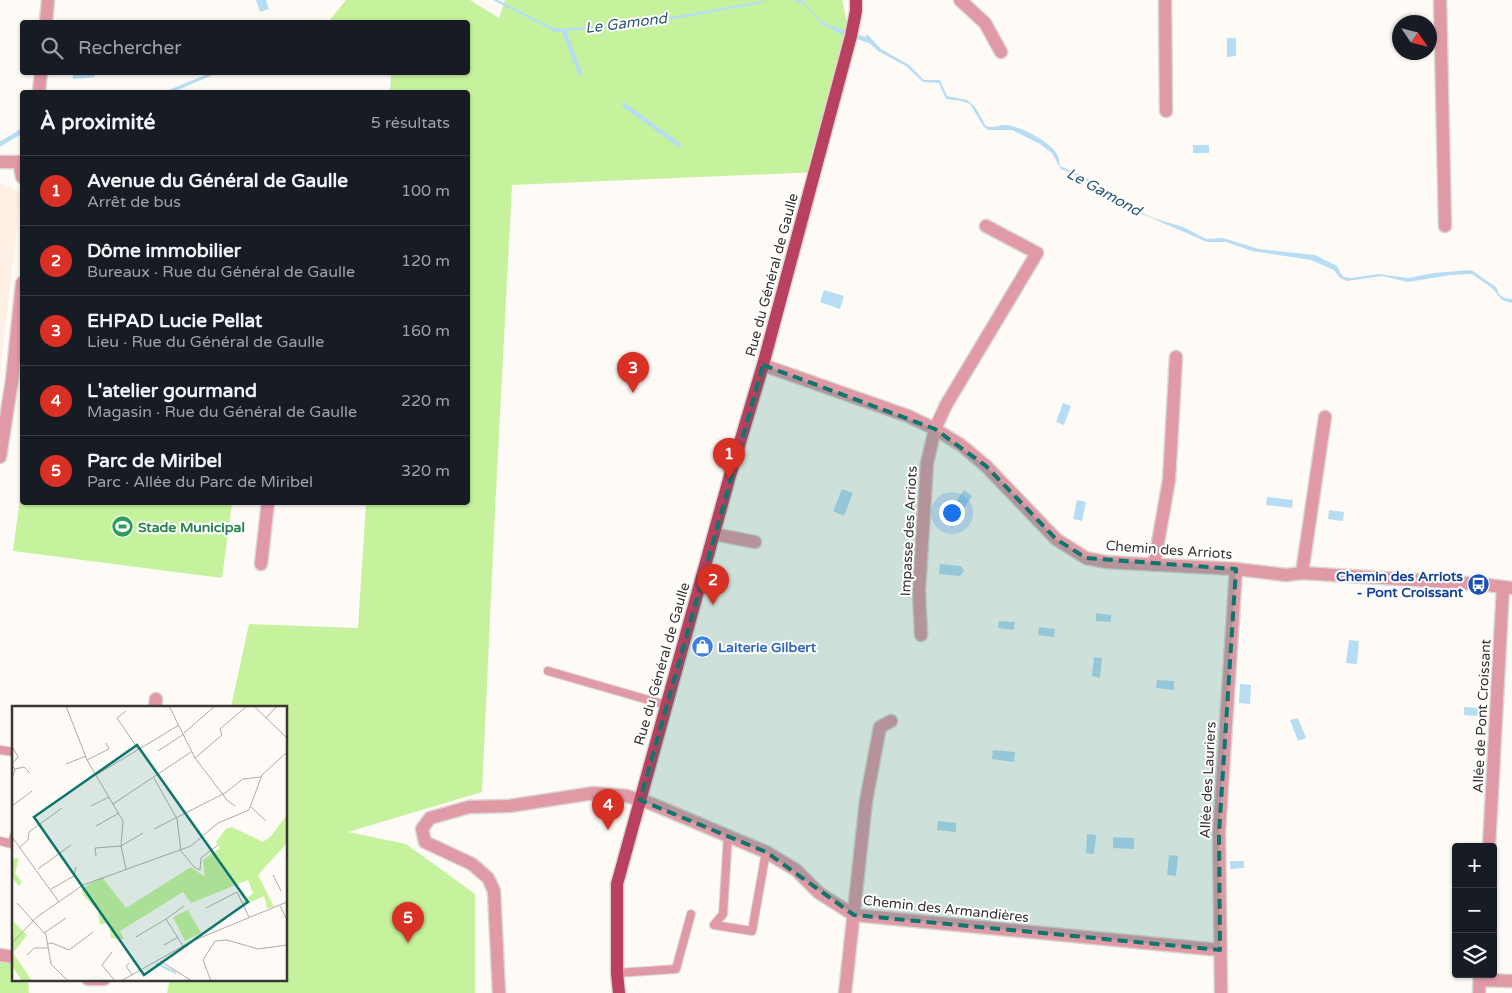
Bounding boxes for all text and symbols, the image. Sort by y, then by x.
water label: Le Gamond [584,9,669,37]
north arrow [1392,15,1437,60]
search box [20,20,470,75]
icon: search [38,34,66,62]
text: Rechercher [78,37,181,59]
text: À proximité [40,110,155,135]
text: 5 résultats [371,113,450,133]
water label: Le Gamond [1064,164,1146,221]
text: Avenue du Général de Gaulle [87,170,348,192]
text: 1 [51,181,61,201]
text: 100 m [401,181,450,201]
street label: Rue du Général de Gaulle [742,191,802,359]
text: Arrêt de bus [87,192,181,212]
text: Dôme immobilier [87,240,241,262]
text: 2 [51,251,61,271]
text: 120 m [401,251,450,271]
text: Bureaux · Rue du Général de Gaulle [87,262,355,282]
text: EHPAD Lucie Pellat [87,310,262,332]
text: 3 [51,321,61,341]
text: 160 m [401,321,450,341]
text: Lieu · Rue du Général de Gaulle [87,332,324,352]
pin: 3 [617,352,649,393]
text: L'atelier gourmand [87,380,257,402]
text: 4 [51,391,61,411]
text: 220 m [401,391,450,411]
text: Magasin · Rue du Général de Gaulle [87,402,357,422]
pin: 1 [713,438,745,479]
text: Parc de Miribel [87,450,222,472]
text: 5 [51,461,61,481]
text: 320 m [401,461,450,481]
street label: Impasse des Arriots [897,465,921,597]
text: Parc · Allée du Parc de Miribel [87,472,313,492]
your location [939,500,965,526]
sports icon: Stade Municipal [110,515,134,539]
place label: Stade Municipal [138,519,245,536]
street label: Chemin des Arriots [1105,537,1233,563]
pin: 2 [697,564,729,605]
place label: Chemin des Arriots - Pont Croissant [1336,568,1464,601]
bus stop icon: Chemin des Arriots - Pont Croissant [1467,572,1491,596]
street label: Rue du Général de Gaulle [631,581,693,747]
shop icon: Laiterie Gilbert [690,635,714,659]
street label: Allée de Pont Croissant [1469,638,1495,793]
place label: Laiterie Gilbert [718,639,817,656]
inset map [12,706,288,980]
street label: Allée des Lauriers [1196,721,1220,839]
pin: 4 [592,789,624,830]
map controls [1452,843,1497,978]
button: + [1452,843,1497,888]
button: − [1452,888,1497,933]
street label: Chemin des Armandières [862,892,1030,926]
pin: 5 [392,902,424,943]
button: layers [1452,933,1497,978]

